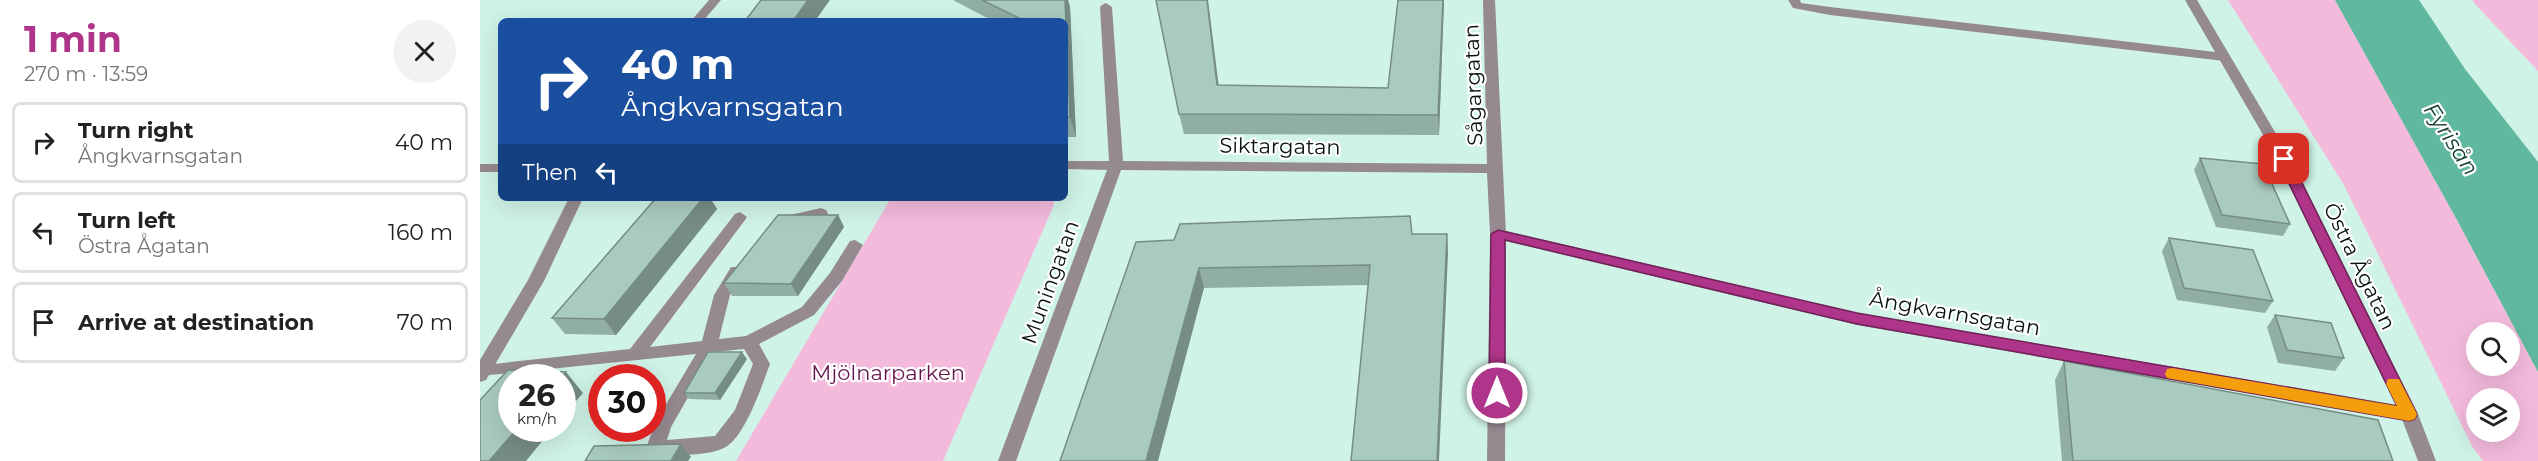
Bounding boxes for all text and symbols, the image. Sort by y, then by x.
text: 1 min [24,17,122,61]
button: close [393,20,456,83]
street label: Sågargatan [1458,24,1488,146]
text: 40 m [621,38,734,90]
icon: right [522,42,600,120]
text: 270 m · 13:59 [24,62,148,86]
text: Ångkvarnsgatan [621,90,844,123]
water label: Fyrisån [2418,98,2484,180]
text: Turn right [78,117,193,144]
icon: right [27,126,60,159]
text: 40 m [395,129,453,156]
street label: Siktargatan [1219,132,1341,160]
pin [2258,133,2309,184]
icon: arrive [2267,142,2300,175]
text: Ångkvarnsgatan [78,144,243,168]
icon: left [590,156,623,189]
text: Then [522,159,578,186]
street label: Östra Ågatan [2318,198,2402,334]
text: Turn left [78,207,176,234]
icon: left [27,216,60,249]
street label: Muningatan [1016,217,1084,347]
text: 160 m [388,219,453,246]
text: Östra Ågatan [78,234,210,258]
street label: Ångkvarnsgatan [1868,286,2042,340]
icon: arrive [27,306,60,339]
text: Arrive at destination [78,309,314,336]
text: 70 m [397,309,453,336]
map controls [2466,322,2520,442]
button: search [2466,322,2520,376]
park label: Mjölnarparken [811,360,965,385]
position arrow [1465,361,1529,425]
speed limit sign: 30 [588,364,666,442]
text: 26 [519,377,555,414]
button: layers [2466,388,2520,442]
text: km/h [517,409,557,428]

